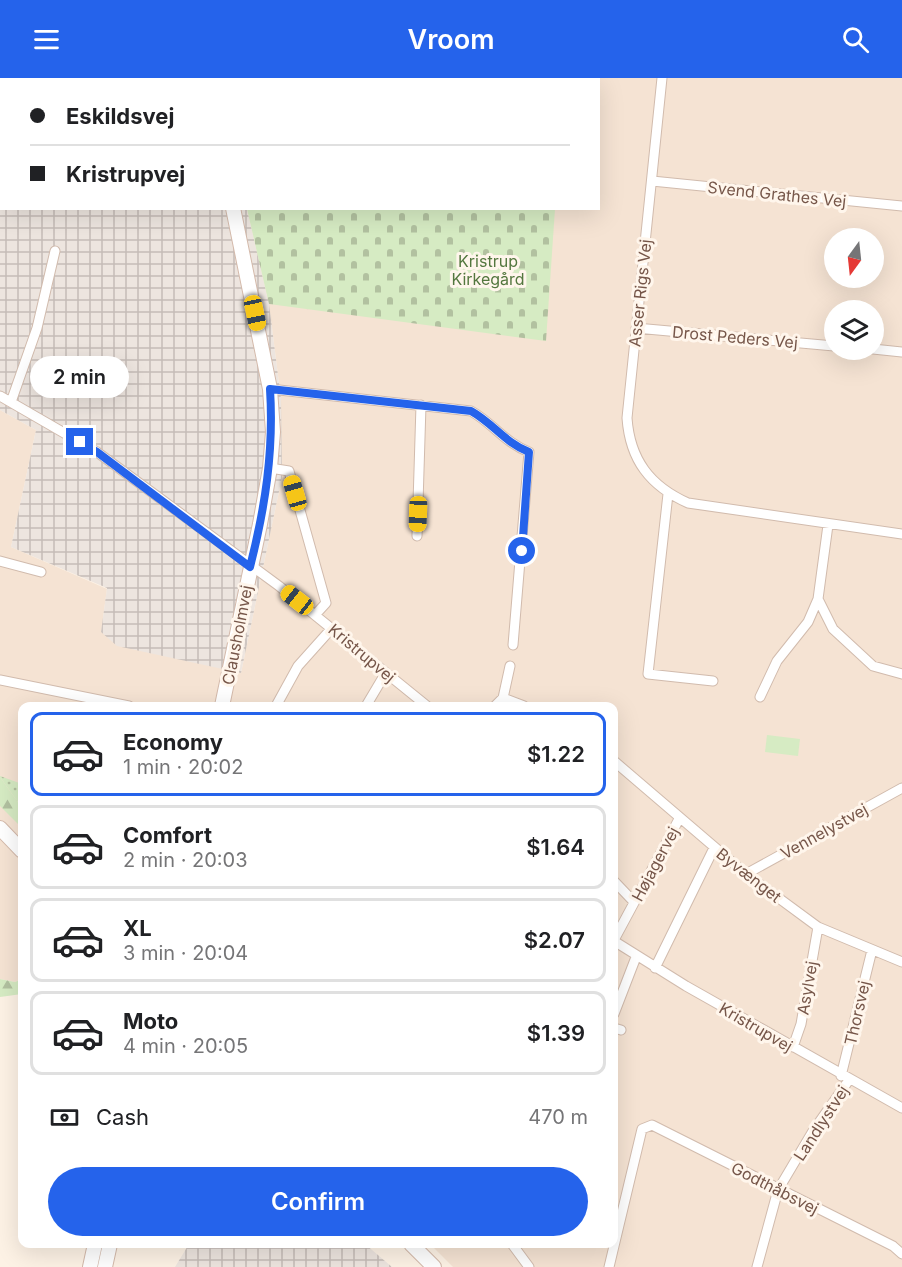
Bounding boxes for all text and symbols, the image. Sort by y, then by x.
icon: menu [30,23,63,56]
text: Vroom [408,23,494,56]
icon: search [839,23,872,56]
text: Eskildsvej [66,103,174,129]
text: Kristrupvej [66,161,185,187]
street label: Svend Grathes Vej [707,177,847,211]
north arrow [824,228,884,288]
map controls [824,228,884,360]
street label: Asser Rigs Vej [624,238,656,348]
park label: Kristrup Kirkegård [451,251,525,289]
car [242,294,268,332]
button: layers [824,300,884,360]
street label: Drost Peders Vej [671,322,799,352]
callout: 2 min [31,355,130,397]
text: 2 min [53,365,106,389]
route end [66,428,93,455]
car [281,473,309,513]
car [408,496,428,532]
route start [508,537,535,564]
car [277,582,317,618]
street label: Clausholmvej [218,583,256,687]
street label: Kristrupvej [324,619,400,687]
icon: car [51,727,105,781]
text: Economy [123,729,223,755]
text: $1.22 [527,741,585,767]
text: 1 min · 20:02 [123,755,243,779]
street label: Vennelystvej [777,799,871,863]
icon: car [51,820,105,874]
text: Comfort [123,822,212,848]
street label: Højagervej [627,823,683,905]
text: $1.64 [526,834,585,860]
street label: Byvænget [713,843,785,907]
text: 2 min · 20:03 [123,848,248,872]
icon: car [51,913,105,967]
text: XL [123,915,152,941]
text: $2.07 [524,927,585,953]
text: 3 min · 20:04 [123,941,248,965]
street label: Asylvej [792,959,822,1017]
street label: Thorsvej [840,979,874,1047]
street label: Kristrupvej [716,998,796,1056]
icon: car [51,1006,105,1060]
text: Moto [123,1008,178,1034]
text: $1.39 [527,1020,585,1046]
text: 4 min · 20:05 [123,1034,248,1058]
street label: Landlystvej [789,1081,853,1165]
icon: cash [48,1101,81,1134]
text: Cash [96,1104,149,1130]
text: 470 m [528,1105,588,1129]
street label: Godthåbsvej [728,1157,822,1219]
button: Confirm [48,1167,588,1236]

